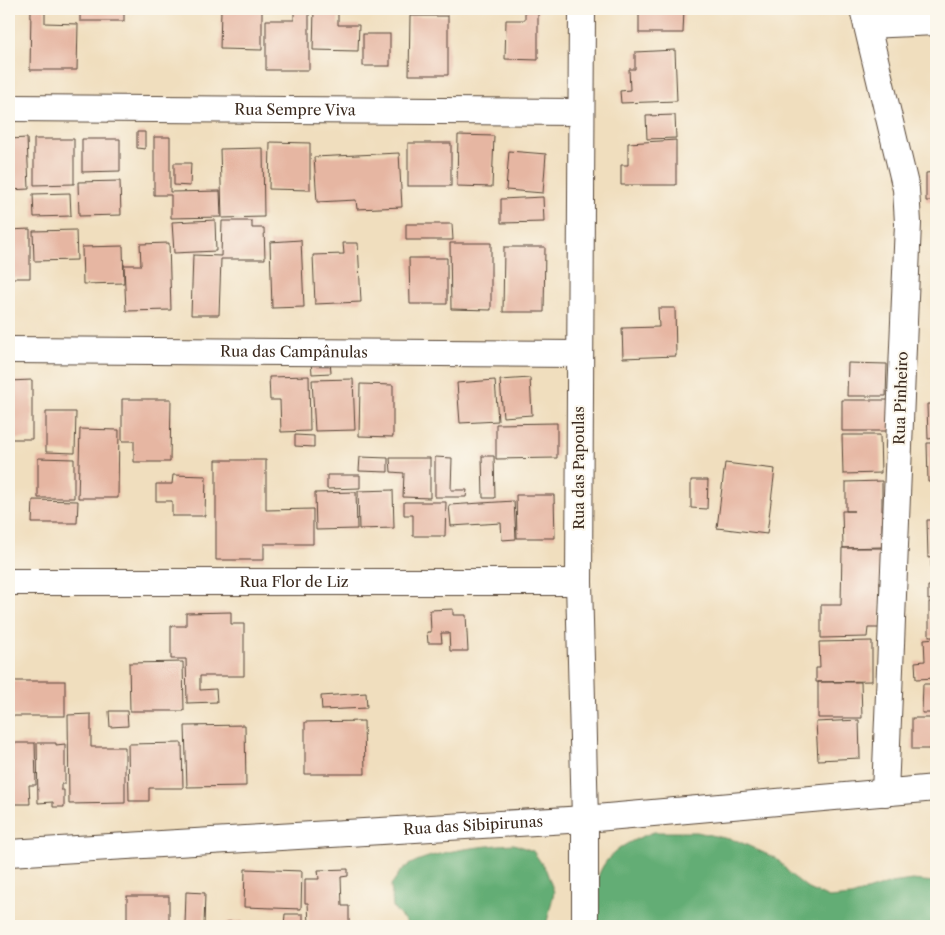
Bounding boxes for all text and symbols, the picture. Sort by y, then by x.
street label: Rua Sempre Viva [234,100,356,119]
street label: Rua das Campânulas [220,341,368,362]
street label: Rua Pinheiro [889,351,912,445]
street label: Rua das Papoulas [569,406,588,530]
street label: Rua Flor de Liz [239,572,349,591]
street label: Rua das Sibipirunas [403,811,544,839]

